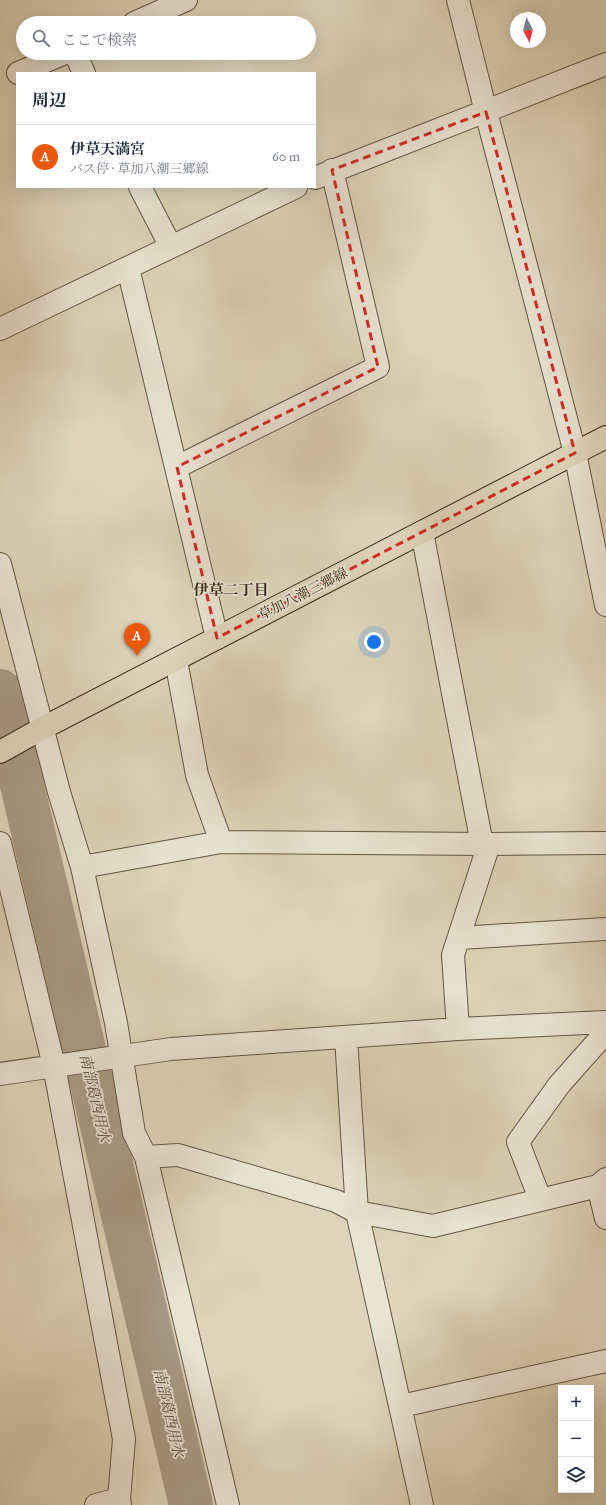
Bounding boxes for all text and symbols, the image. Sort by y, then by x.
north arrow [510,12,546,48]
search box [16,16,316,60]
icon: search [30,27,52,49]
text: ここで検索 [62,31,137,49]
text: 周辺 [32,90,66,111]
text: 伊草天満宮 [70,140,145,158]
text: A [41,149,49,165]
text: 60 m [272,149,300,165]
text: バス停 · 草加八潮三郷線 [70,161,208,177]
street label: 草加八潮三郷線 [255,564,351,624]
district label: 伊草二丁目 [193,581,269,599]
pin: A [124,623,150,656]
your location [364,632,384,652]
water label: 南部葛西用水 [76,1052,114,1146]
water label: 南部葛西用水 [150,1367,188,1461]
map controls [558,1385,594,1493]
button: + [558,1385,594,1421]
button: − [558,1421,594,1457]
button: layers [558,1457,594,1493]

